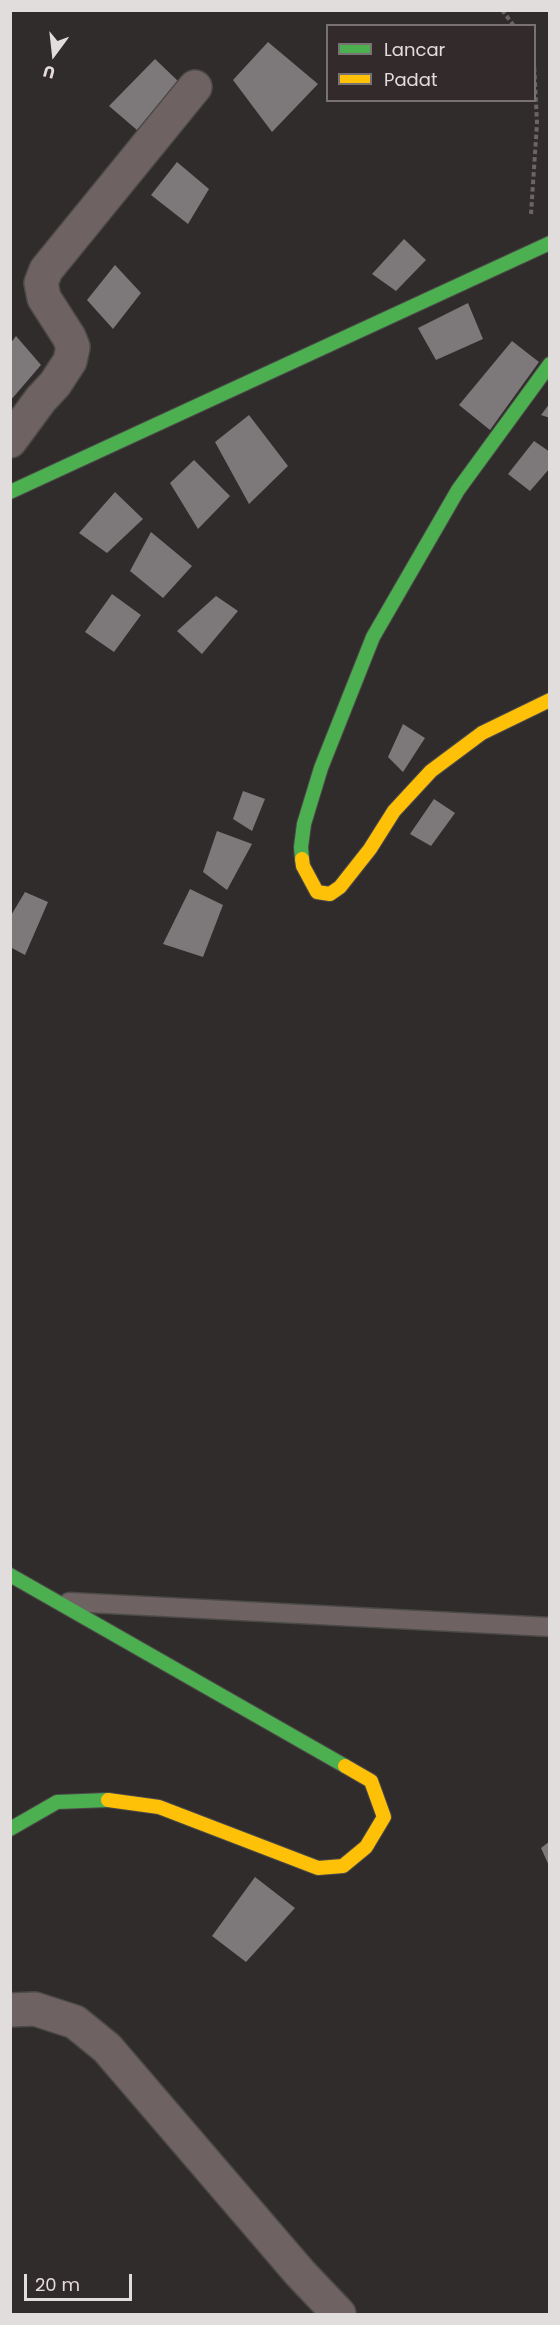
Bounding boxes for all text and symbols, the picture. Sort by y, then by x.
north arrow [24,24,84,84]
legend [326,24,536,102]
text: Lancar [384,37,445,62]
text: U [41,59,58,84]
text: Padat [384,67,437,92]
scale bar [27,2262,135,2300]
text: 20 m [35,2272,80,2297]

